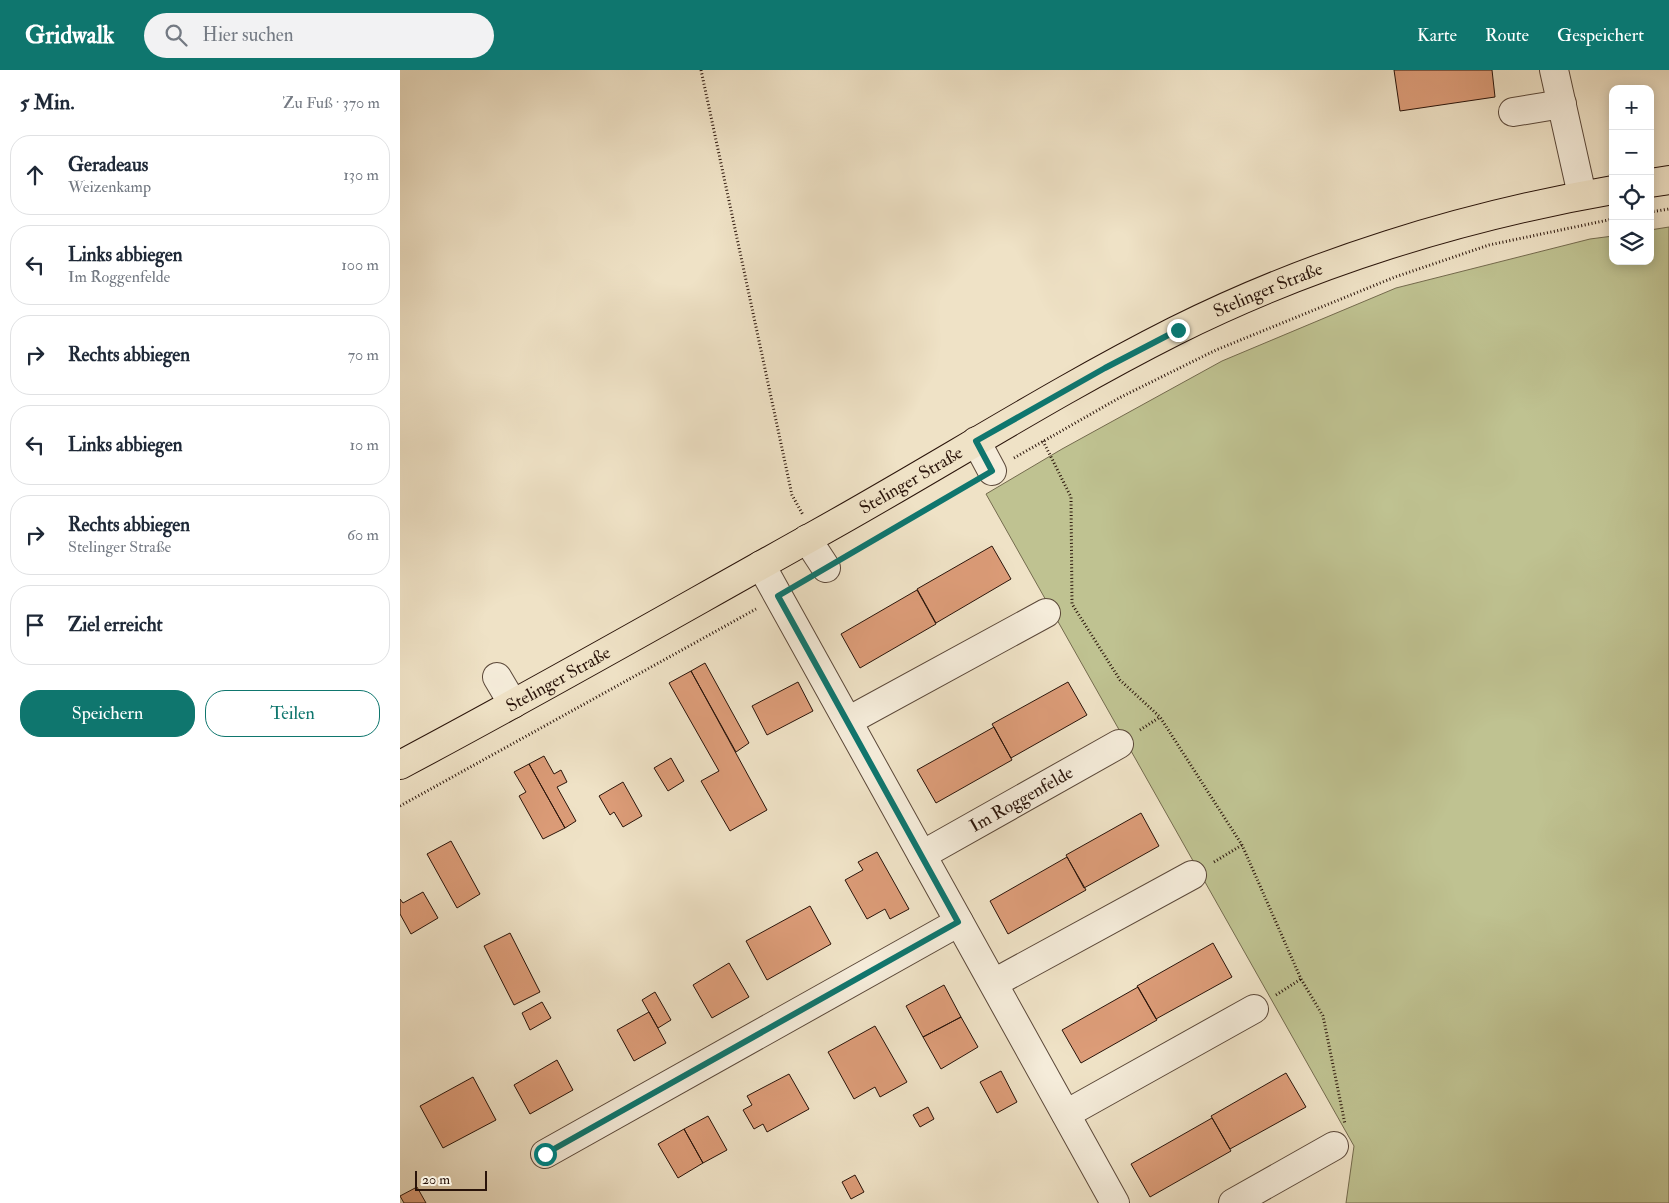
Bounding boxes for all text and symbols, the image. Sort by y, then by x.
search box [144,13,494,58]
text: Gridwalk [25,20,114,51]
icon: search [162,21,190,49]
text: Hier suchen [202,23,294,47]
text: Karte [1417,24,1457,47]
text: Route [1485,24,1529,47]
text: Gespeichert [1557,24,1644,47]
map controls [1609,85,1654,265]
button: + [1609,85,1654,130]
text: 5 Min. [20,89,74,116]
text: Zu Fuß · 370 m [282,93,380,113]
button: − [1609,130,1654,175]
text: Geradeaus [68,153,148,177]
icon: ahead [21,161,49,189]
text: 130 m [343,165,379,185]
button: locate [1609,175,1654,220]
text: Weizenkamp [68,177,151,197]
button: layers [1609,220,1654,265]
text: Links abbiegen [68,243,182,267]
icon: left [21,251,49,279]
text: 100 m [341,255,379,275]
street label: Stelinger Straße [1209,257,1326,323]
text: Im Roggenfelde [68,267,170,287]
route end [1167,319,1190,342]
icon: right [21,341,49,369]
text: Rechts abbiegen [68,343,190,367]
text: 70 m [348,345,379,365]
icon: left [21,431,49,459]
text: Links abbiegen [68,433,182,457]
text: 10 m [349,435,379,455]
street label: Stelinger Straße [855,441,967,519]
text: Rechts abbiegen [68,513,190,537]
icon: right [21,521,49,549]
text: 60 m [347,525,379,545]
text: Stelinger Straße [68,537,171,557]
icon: arrive [21,611,49,639]
text: Ziel erreicht [68,613,163,637]
street label: Stelinger Straße [502,640,615,717]
button: Speichern [20,690,195,737]
button: Teilen [205,690,380,737]
street label: Im Roggenfelde [966,761,1078,837]
route start [534,1143,557,1166]
scale bar [415,1168,488,1191]
text: 20 m [422,1171,450,1188]

